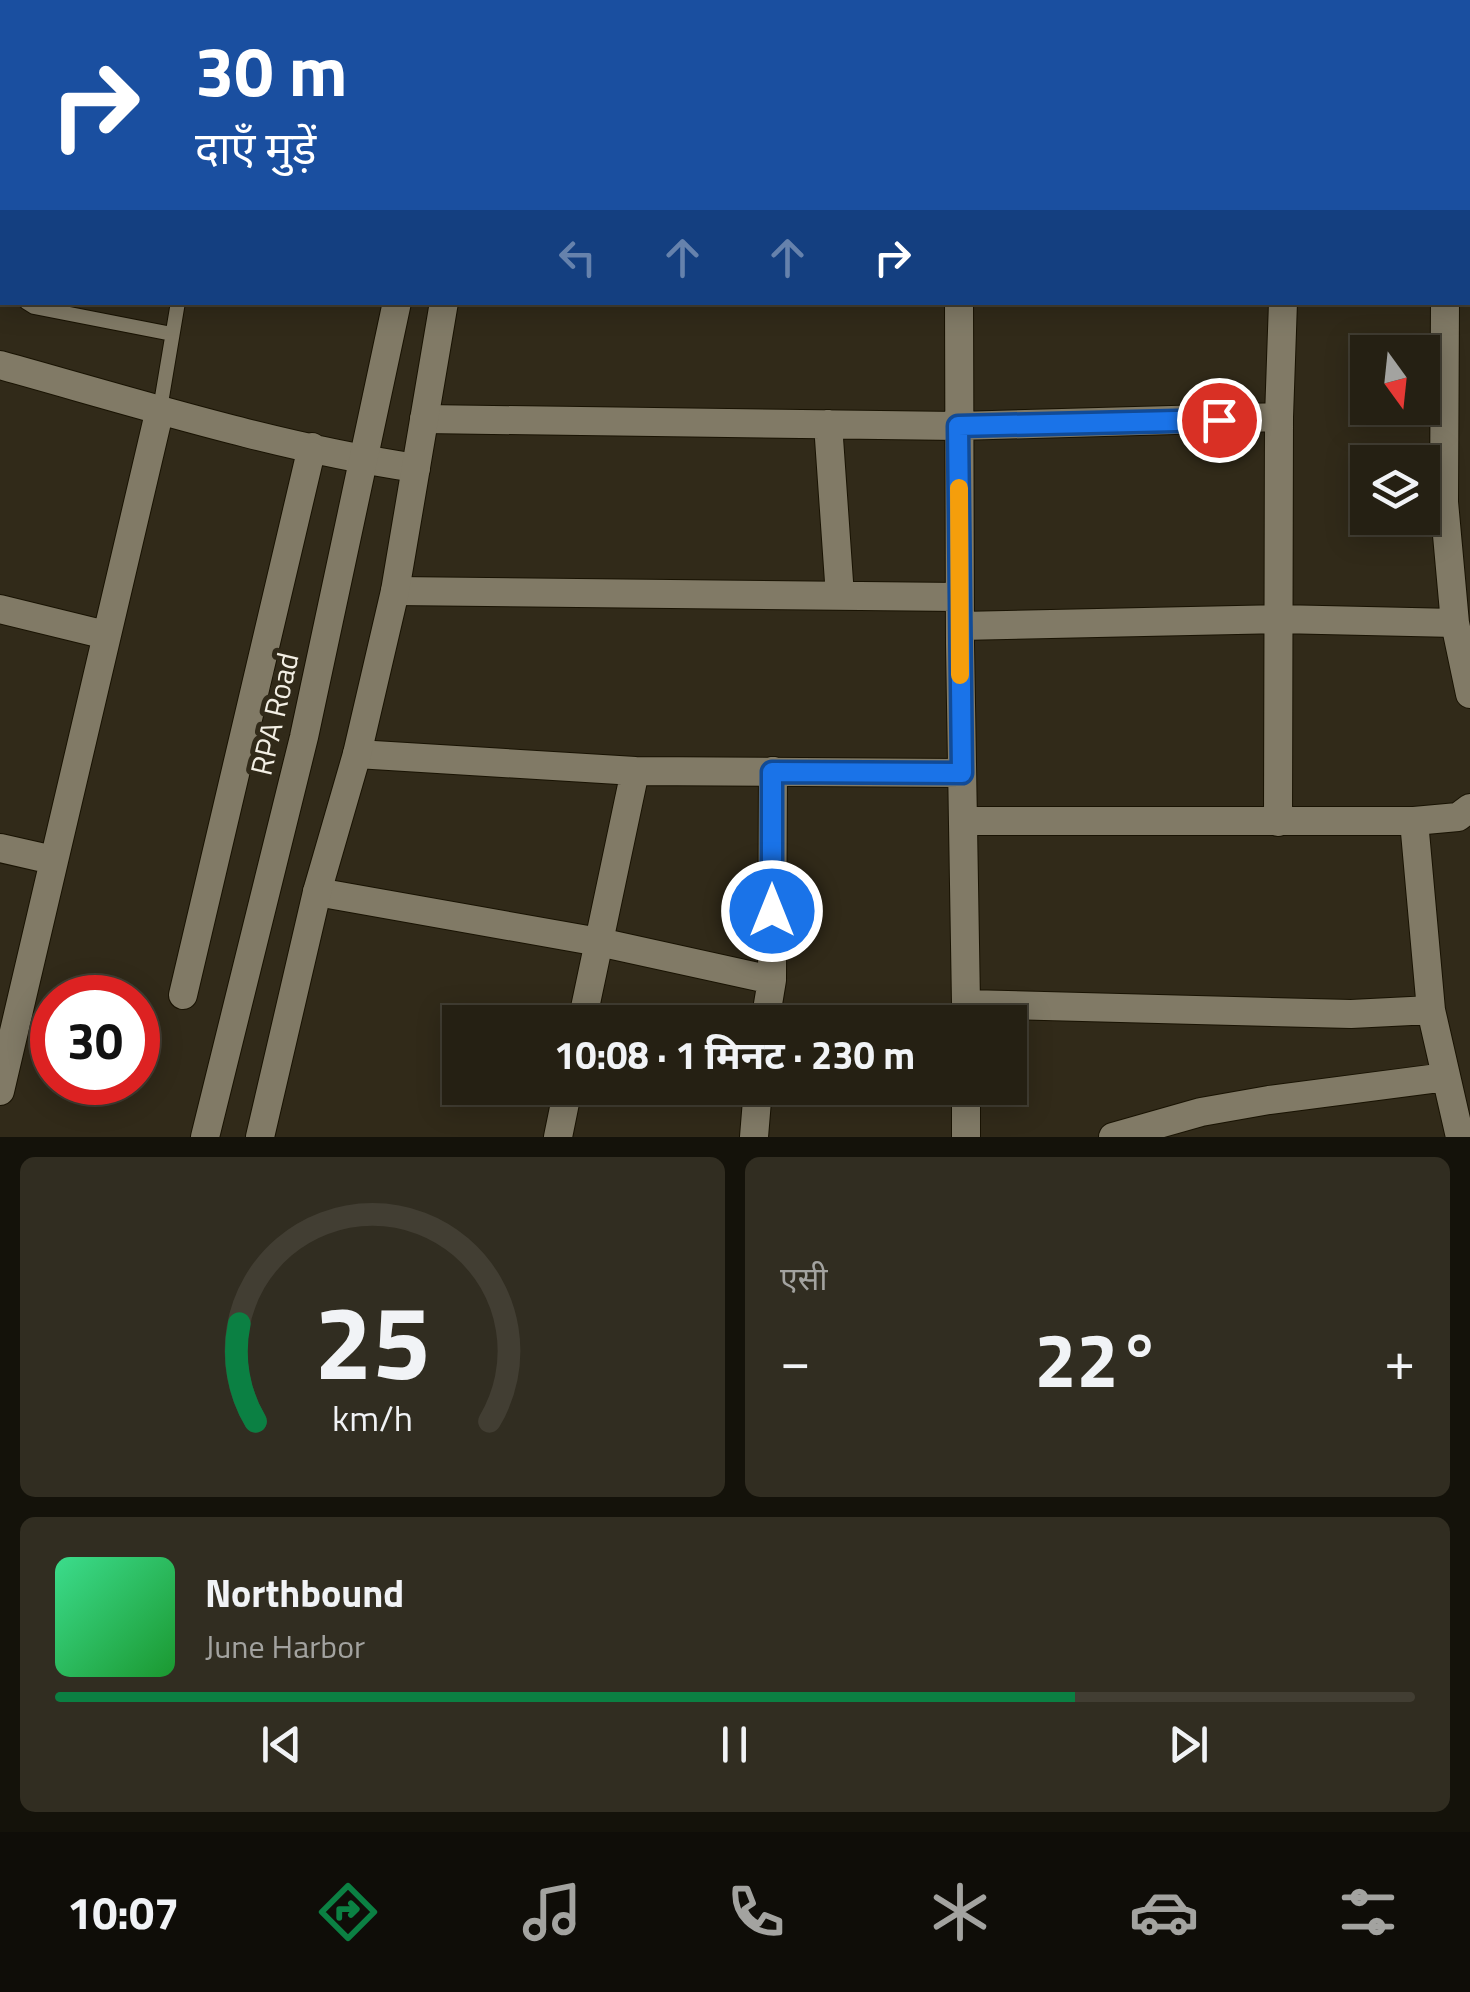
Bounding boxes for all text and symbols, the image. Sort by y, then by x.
text: 30 m [195,17,348,123]
icon: right [30,40,160,170]
text: दाएँ मुड़ें [195,113,316,181]
icon: left [550,230,605,285]
icon: ahead [655,230,710,285]
icon: ahead [760,230,815,285]
icon: right [865,230,920,285]
north arrow [1350,335,1440,425]
map controls [1350,335,1440,535]
pin [1177,378,1262,463]
icon: arrive [1192,393,1247,448]
button: layers [1350,445,1440,535]
street label: RPA Road [238,648,310,780]
position arrow [720,859,824,963]
speed limit sign: 30 [30,975,160,1105]
text: 10:08 · 1 मिनट · 230 m [554,1026,915,1084]
text: एसी [780,1254,828,1302]
text: 25 [314,1261,431,1419]
text: 22° [1034,1302,1161,1416]
text: − [780,1318,811,1401]
text: + [1384,1318,1415,1401]
text: km/h [332,1390,413,1445]
text: Northbound [205,1564,404,1622]
text: June Harbor [205,1622,365,1670]
icon: previous [254,1717,309,1772]
icon: pause [707,1717,762,1772]
icon: next [1161,1717,1216,1772]
icon: directions [313,1877,383,1947]
icon: music [517,1877,587,1947]
icon: phone [721,1877,791,1947]
icon: climate [925,1877,995,1947]
icon: car [1129,1877,1199,1947]
icon: filters [1333,1877,1403,1947]
text: 10:07 [67,1878,179,1946]

